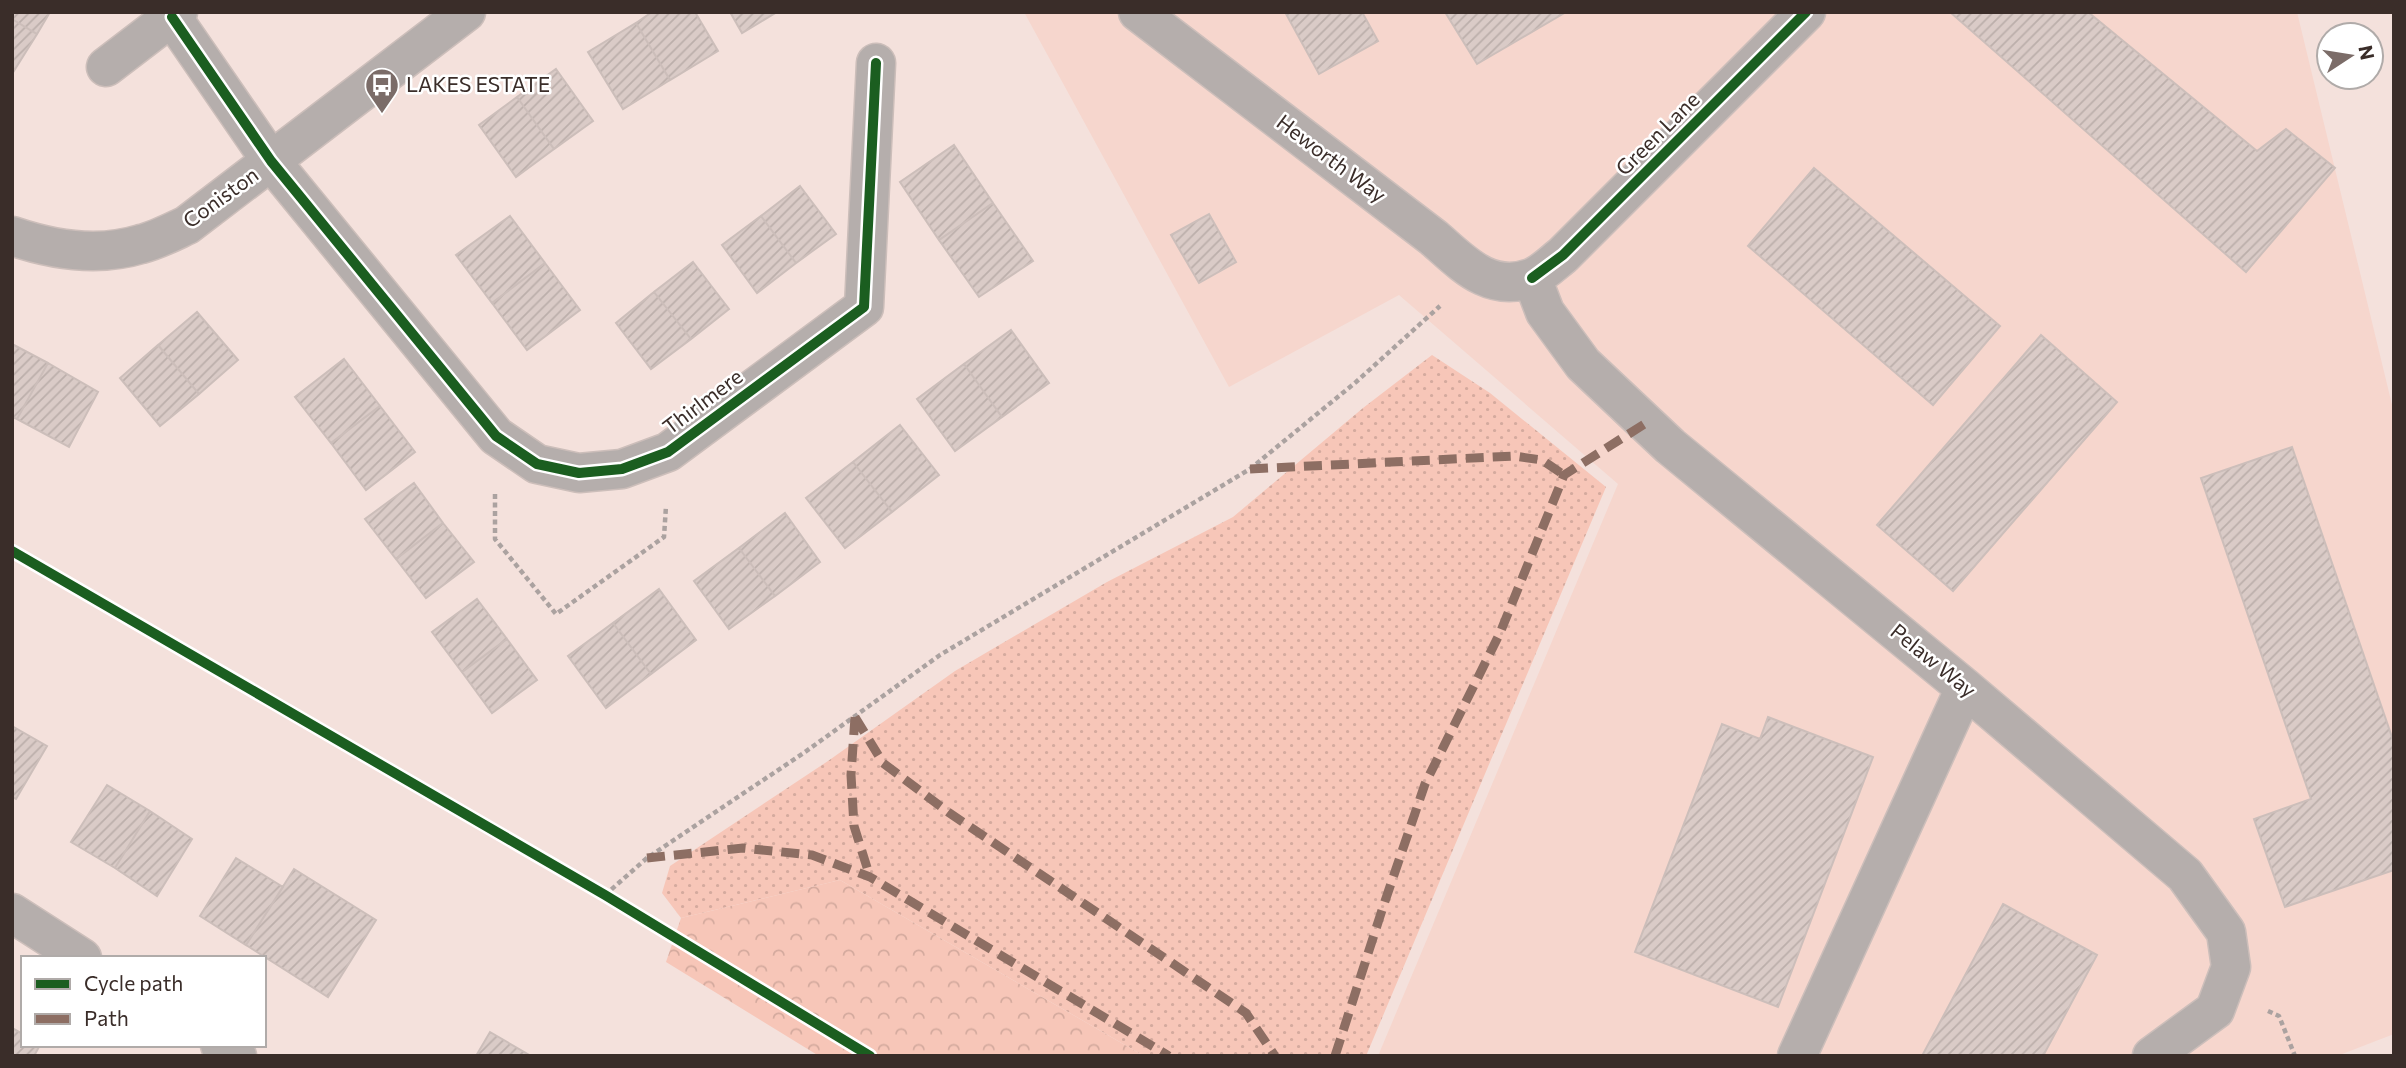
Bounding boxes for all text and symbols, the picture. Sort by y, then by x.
north arrow [2315,21,2385,91]
text: N [2354,43,2380,62]
bus stop icon: LAKES ESTATE [363,66,401,115]
place label: LAKES ESTATE [406,71,550,96]
street label: Green Lane [1610,86,1704,180]
street label: Heworth Way [1272,109,1392,207]
street label: Coniston [178,161,263,232]
street label: Thirlmere [657,363,747,439]
street label: Pelaw Way [1886,618,1982,702]
legend [21,956,266,1047]
text: Cycle path [84,970,183,995]
text: Path [84,1005,129,1030]

